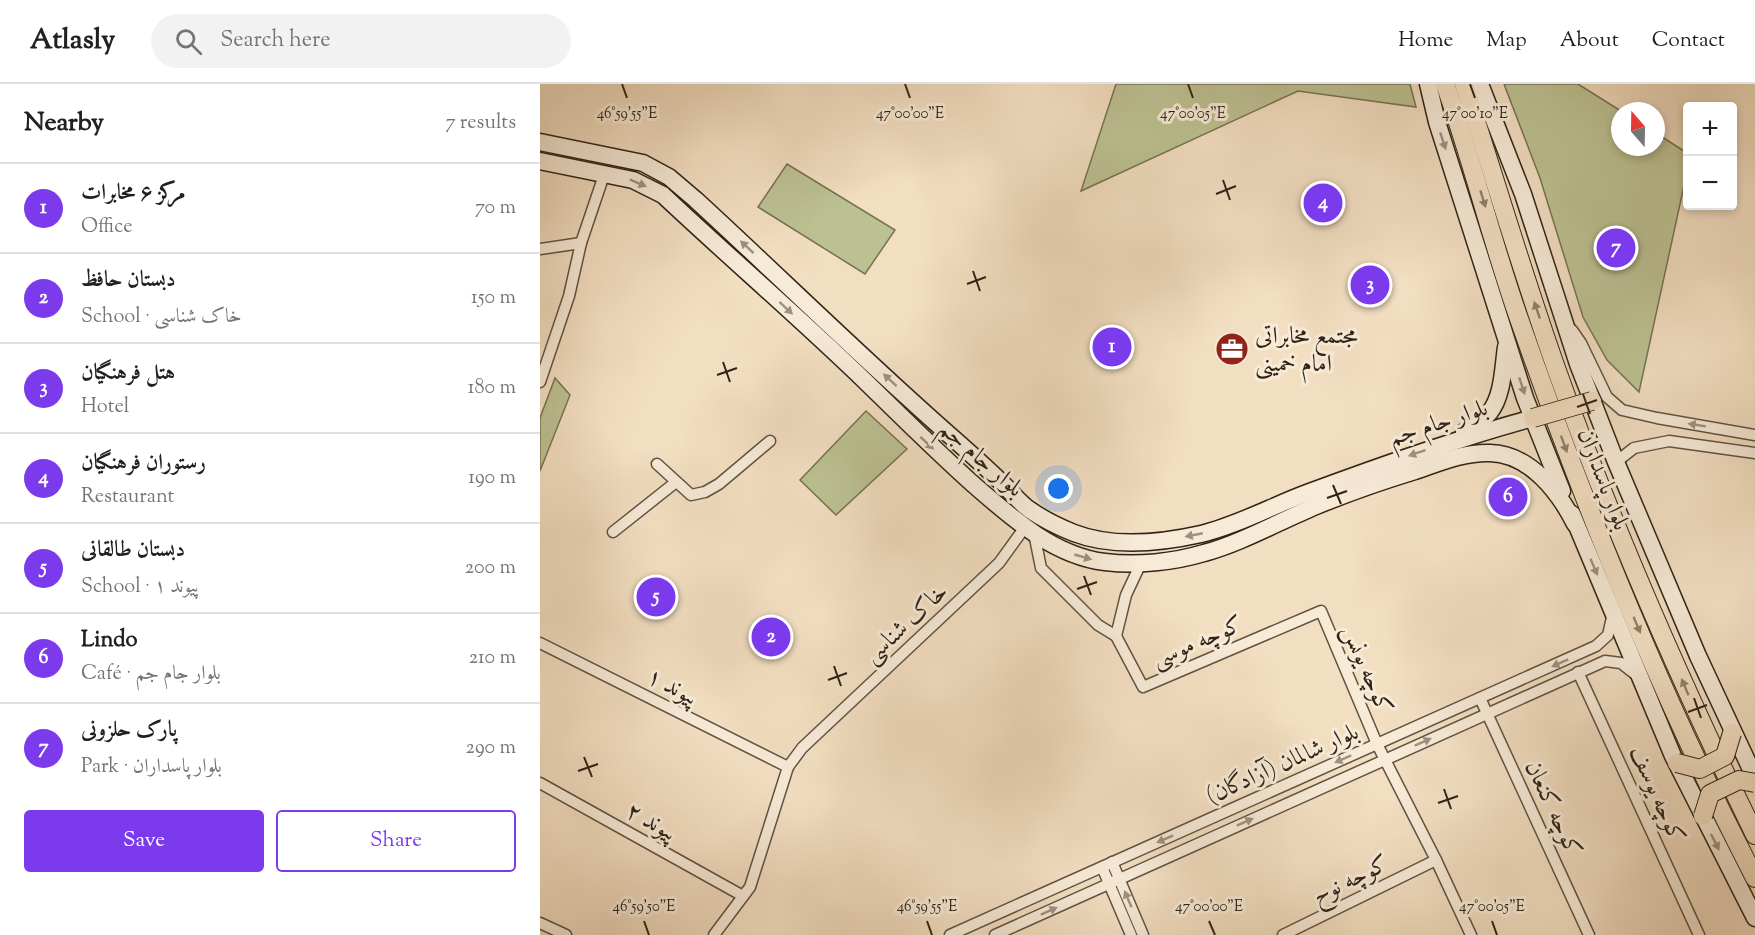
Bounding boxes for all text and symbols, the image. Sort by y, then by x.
search box [151,14,571,68]
text: Atlasly [30,21,115,61]
icon: search [172,25,205,58]
text: Search here [220,25,331,57]
text: Home [1398,26,1453,56]
text: Map [1486,26,1527,56]
text: About [1560,26,1619,56]
text: Contact [1652,26,1725,56]
north arrow [1611,102,1665,156]
map controls [1683,102,1737,210]
button: + [1683,102,1737,156]
text: 46°59'55"E [597,104,657,125]
text: 47°00'00"E [876,104,944,125]
text: 47°00'05"E [1160,104,1226,125]
text: 47°00'10"E [1442,104,1508,125]
text: Nearby [24,105,104,142]
text: 7 results [445,109,516,138]
one-way arrow [1439,132,1448,150]
button: − [1683,156,1737,210]
text: مرکز ۶ مخابرات [81,178,185,210]
one-way arrow [629,178,647,188]
pin: 4 [1304,180,1342,226]
one-way arrow [1479,190,1488,208]
text: 1 [40,194,47,223]
text: 70 m [475,194,516,223]
text: Office [81,213,133,242]
pin: 7 [1596,226,1636,270]
one-way arrow [740,240,755,254]
pin: 3 [1350,262,1390,308]
text: دبستان حافظ [81,265,176,297]
text: 2 [39,284,48,313]
text: 150 m [471,284,516,313]
one-way arrow [778,301,793,315]
one-way arrow [1531,301,1541,319]
text: School · خاک شناسی [81,303,242,332]
place label: مجتمع مخابراتی امام خمینی [1255,320,1358,384]
pin: 1 [1092,324,1132,370]
office icon: مجتمع مخابراتی امام خمینی [1214,331,1250,367]
text: هتل فرهنگیان [81,358,175,390]
one-way arrow [882,373,897,387]
text: 3 [39,374,48,403]
text: 180 m [468,374,516,403]
one-way arrow [1518,377,1527,395]
street label: بلوار جام جم [1385,392,1494,459]
text: Hotel [81,393,129,422]
street label: بلوار جام جم [929,413,1031,508]
one-way arrow [1688,420,1707,429]
street label: بلوار پاسداران [1567,424,1637,536]
one-way arrow [1560,435,1570,453]
one-way arrow [919,436,934,450]
text: رستوران فرهنگیان [81,448,206,480]
one-way arrow [1408,449,1426,459]
text: 4 [38,464,49,493]
text: 190 m [468,464,516,493]
your location [1044,474,1073,503]
pin: 6 [1488,474,1528,520]
text: Restaurant [81,483,174,512]
one-way arrow [1185,531,1204,540]
text: دبستان طالقانی [81,535,185,567]
one-way arrow [1074,553,1092,562]
text: 5 [40,554,47,583]
text: 200 m [465,554,516,583]
one-way arrow [1589,559,1599,577]
text: School · پیوند ۱ [81,573,199,602]
pin: 5 [636,574,676,620]
street label: خاک شناسی [856,576,956,673]
street label: کوچه موسی [1147,608,1249,677]
pin: 2 [752,614,790,660]
one-way arrow [1633,616,1642,634]
street label: کوچه یونس [1332,620,1400,720]
text: Lindo [81,625,138,657]
text: 6 [39,644,48,673]
text: 210 m [469,644,516,673]
one-way arrow [1551,658,1568,667]
text: Café · بلوار جام جم [81,660,221,689]
street label: پیوند ۱ [640,660,704,715]
one-way arrow [1680,678,1689,696]
text: پارک حلزونی [81,715,177,747]
street label: بلوار شالمان (آزادگان) [1201,716,1365,814]
text: 7 [38,734,49,763]
text: 290 m [466,734,516,763]
one-way arrow [1415,737,1433,747]
street label: کوچه یوسف [1620,741,1693,849]
text: Park · بلوار پاسداران [81,753,222,782]
one-way arrow [1334,755,1352,764]
street label: کوچه کنعان [1515,755,1589,862]
street label: پیوند ۲ [619,795,683,851]
button: Save [24,810,264,872]
button: Share [276,810,516,872]
one-way arrow [1237,817,1255,827]
one-way arrow [1711,833,1720,850]
one-way arrow [1157,834,1174,843]
street label: کوچه نوح [1307,848,1396,916]
one-way arrow [1123,889,1133,907]
text: 46°59'50"E [613,897,675,918]
text: 46°59'55"E [897,897,957,918]
text: 47°00'00"E [1175,897,1243,918]
text: 47°00'05"E [1459,897,1525,918]
one-way arrow [1040,906,1058,916]

